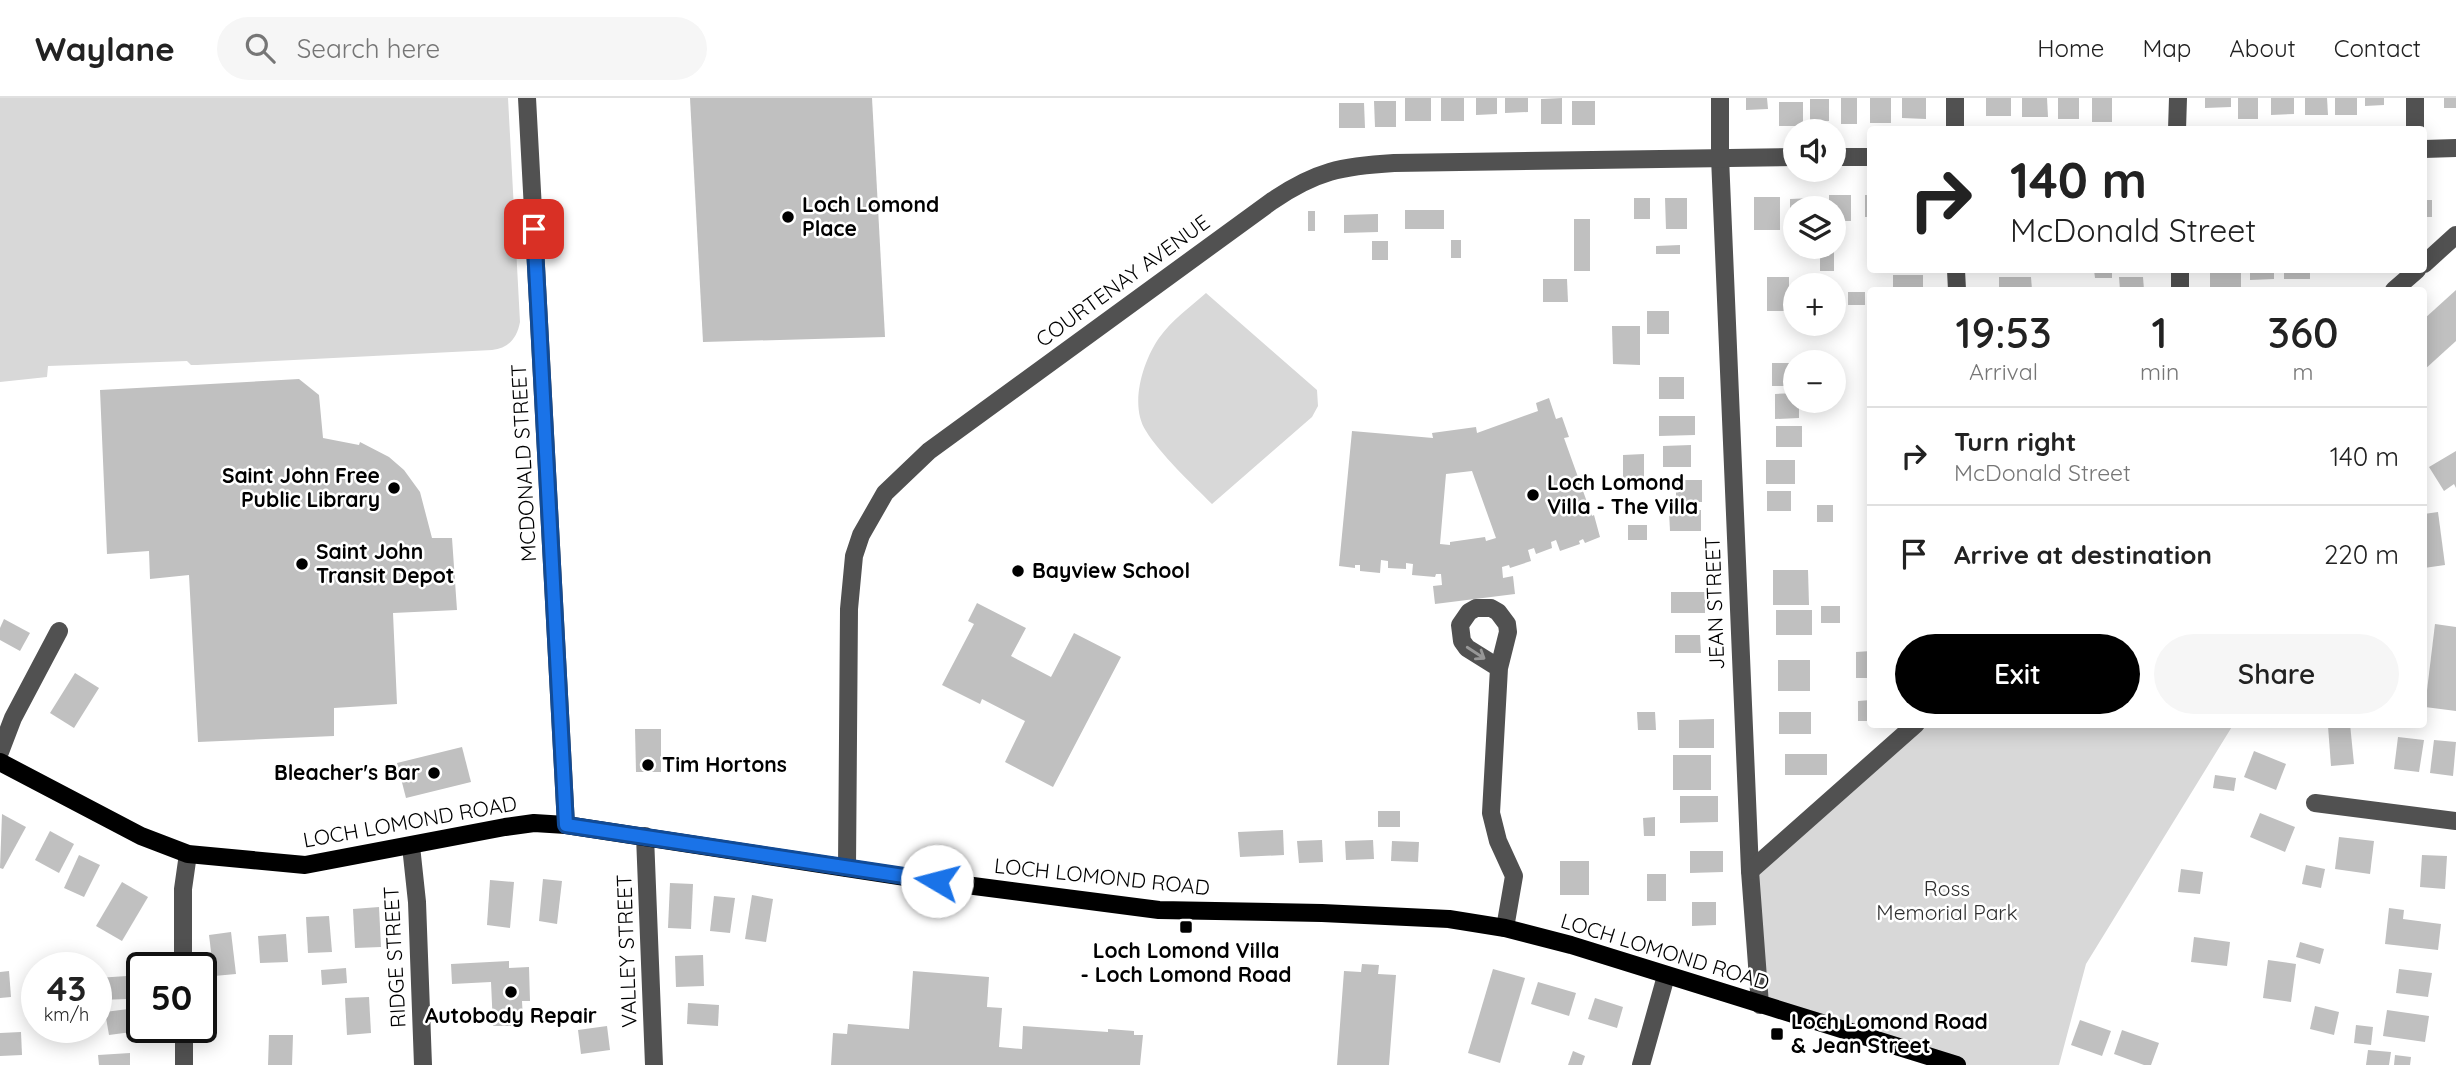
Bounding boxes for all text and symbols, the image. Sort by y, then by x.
search box [217,17,707,80]
text: Waylane [35,28,175,69]
icon: search [241,29,279,67]
text: Search here [297,32,440,65]
text: Home [2037,33,2104,63]
text: Map [2142,33,2191,63]
text: About [2229,33,2296,63]
text: Contact [2334,33,2421,63]
map controls [1783,119,1846,413]
button: sound [1783,119,1846,182]
text: 140 m [2010,149,2147,210]
icon: right [1895,154,1986,245]
place label: Loch Lomond Place [802,191,939,241]
button: layers [1783,196,1846,259]
pin [504,199,564,259]
street label: COURTENAY AVENUE [1031,208,1214,352]
marker: Loch Lomond Place [780,209,796,225]
icon: arrive [515,210,553,248]
text: McDonald Street [2010,210,2256,250]
button: + [1783,273,1846,336]
text: 19:53 [1955,306,2052,359]
text: 1 [2152,306,2168,359]
text: 360 [2268,306,2339,359]
button: − [1783,350,1846,413]
text: Arrival [1969,357,2038,386]
text: min [2140,357,2179,386]
text: m [2293,357,2314,386]
street label: MCDONALD STREET [505,363,541,563]
text: Turn right [1954,425,2076,458]
icon: right [1895,437,1933,475]
text: 140 m [2330,440,2399,473]
text: McDonald Street [1954,458,2131,487]
place label: Saint John Free Public Library [222,462,380,512]
place label: Loch Lomond Villa - The Villa [1547,469,1698,519]
marker: Saint John Free Public Library [386,480,402,496]
marker: Loch Lomond Villa - The Villa [1525,487,1541,503]
icon: arrive [1895,535,1933,573]
street label: JEAN STREET [1699,536,1729,670]
place label: Saint John Transit Depot [316,538,454,588]
text: Arrive at destination [1954,538,2212,571]
text: 220 m [2324,538,2399,571]
marker: Saint John Transit Depot [294,556,310,572]
place label: Bayview School [1032,557,1190,583]
marker: Bayview School [1010,563,1026,579]
button: Exit [1895,634,2140,714]
button: Share [2154,634,2399,714]
one-way arrow [1465,646,1485,660]
place label: Tim Hortons [662,751,787,777]
marker: Tim Hortons [640,757,656,773]
place label: Bleacher's Bar [274,759,420,785]
marker: Bleacher's Bar [426,765,442,781]
street label: LOCH LOMOND ROAD [301,789,519,853]
position arrow [900,844,974,918]
street label: LOCH LOMOND ROAD [993,852,1211,900]
street label: VALLEY STREET [610,874,642,1028]
park label: Ross Memorial Park [1876,875,2018,925]
street label: RIDGE STREET [377,886,411,1029]
street label: LOCH LOMOND ROAD [1558,907,1773,995]
marker: Loch Lomond Villa - Loch Lomond Road [1178,919,1194,935]
place label: Loch Lomond Villa - Loch Lomond Road [1081,937,1291,987]
speed limit sign: 50 [126,952,217,1043]
text: 43 [47,966,86,1010]
marker: Autobody Repair [503,984,519,1000]
place label: Autobody Repair [425,1002,597,1028]
text: km/h [44,1003,89,1026]
place label: Loch Lomond Road & Jean Street [1791,1008,1988,1058]
marker: Loch Lomond Road & Jean Street [1769,1026,1785,1042]

